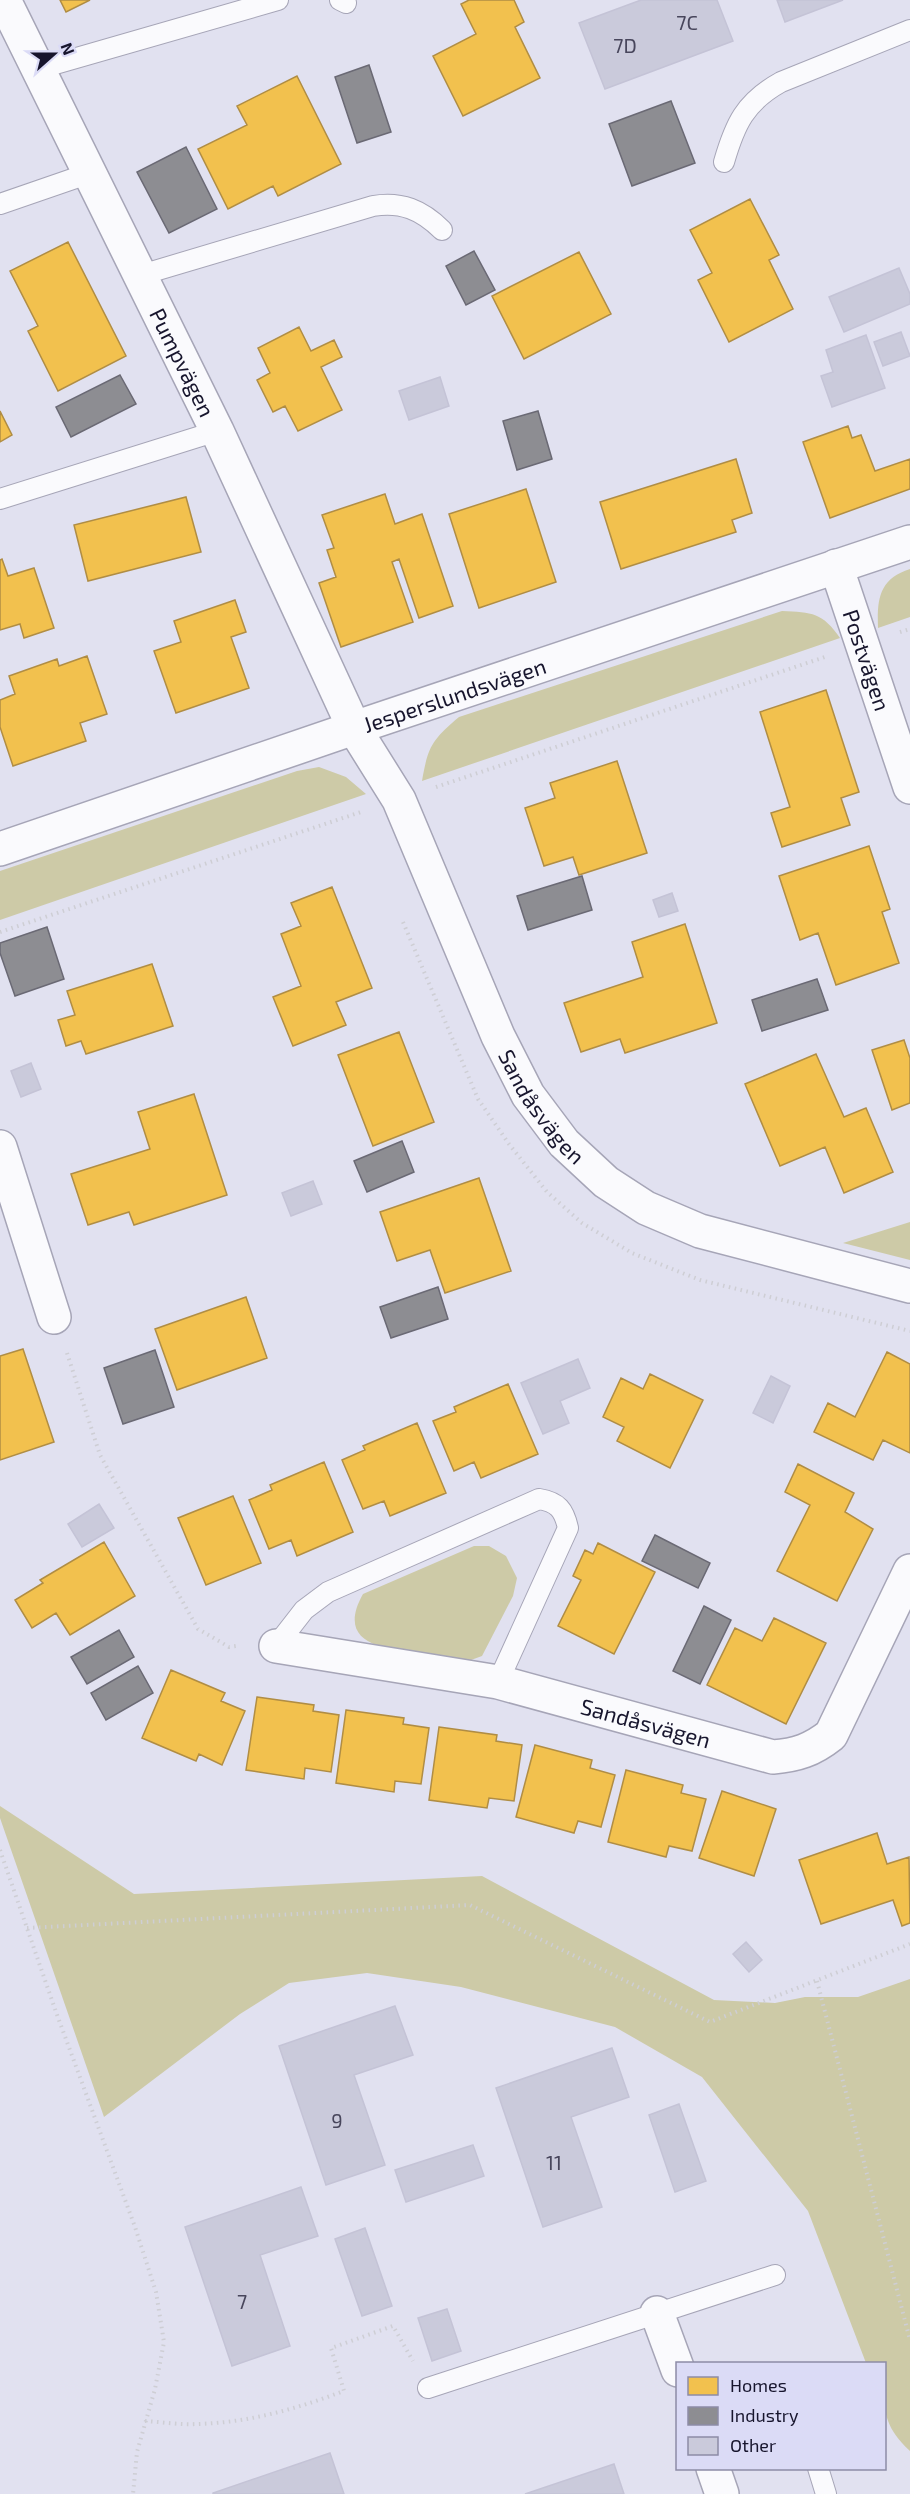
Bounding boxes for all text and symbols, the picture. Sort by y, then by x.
house number: 7C [676,10,698,34]
north arrow [24,24,84,84]
house number: 7D [613,33,637,57]
text: N [58,40,79,57]
street label: Pumpvägen [145,304,221,421]
street label: Postvägen [838,606,896,714]
street label: Jesperslundsvägen [360,652,549,737]
street label: Sandåsvägen [494,1045,590,1169]
street label: Sandåsvägen [578,1692,714,1752]
house number: 9 [331,2108,343,2132]
house number: 11 [546,2150,562,2174]
house number: 7 [237,2289,247,2313]
legend [676,2362,886,2470]
text: Homes [730,2374,787,2396]
text: Industry [730,2404,799,2426]
text: Other [730,2434,776,2456]

